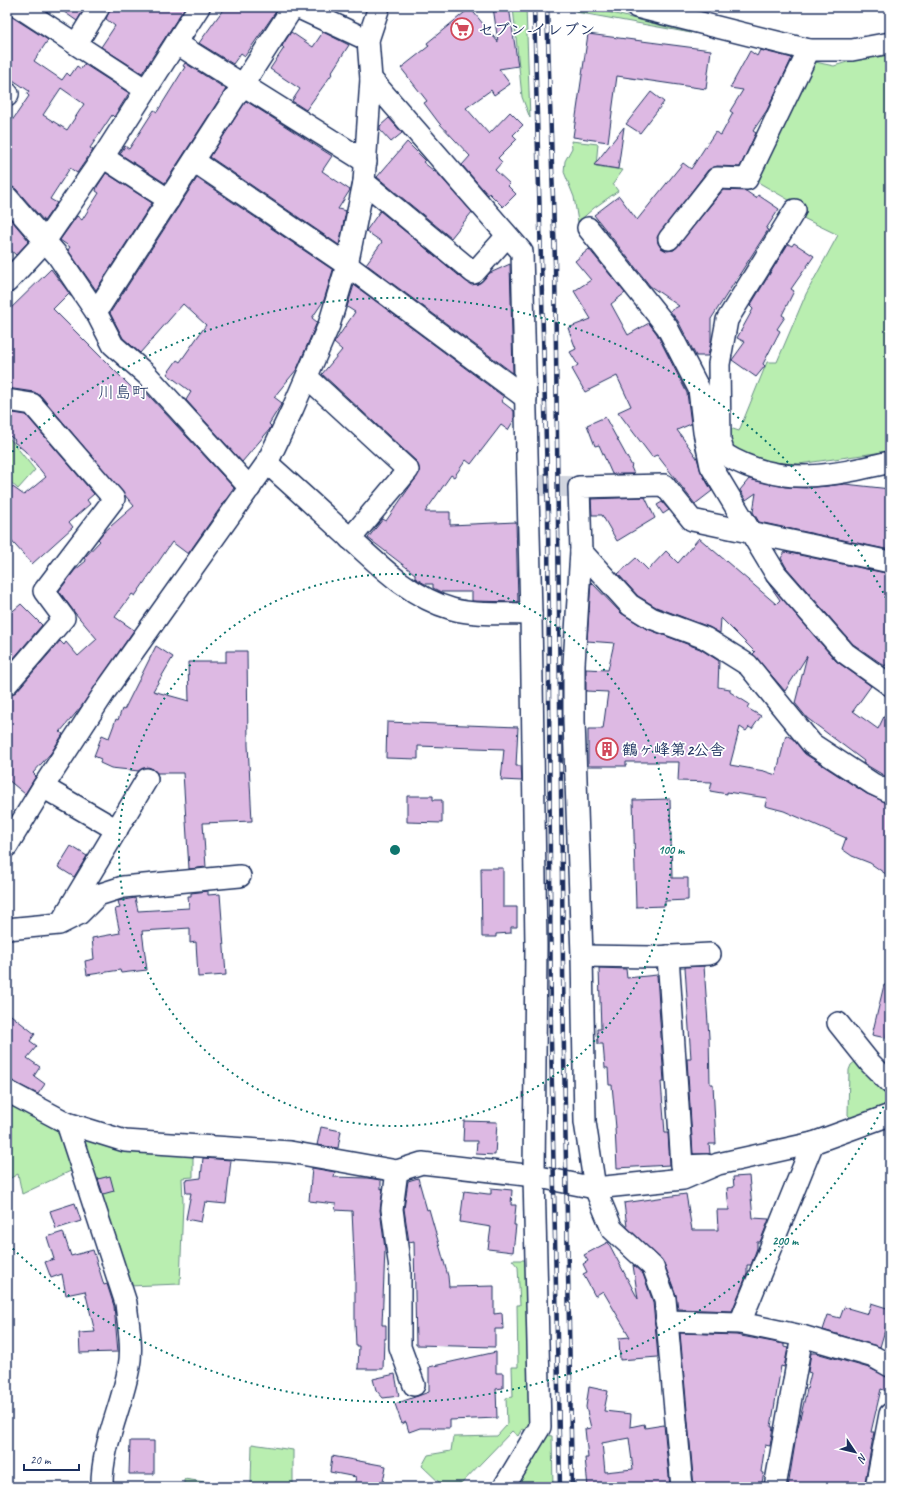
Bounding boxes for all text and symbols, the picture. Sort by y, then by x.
supermarket icon: セブン-イレブン [449,16,475,42]
place label: セブン-イレブン [478,20,595,40]
district label: 川島町 [98,382,149,403]
building icon: 鶴ヶ峰第2公舎 [594,736,620,762]
place label: 鶴ヶ峰第2公舎 [622,740,725,760]
text: 100 m [658,842,685,858]
centre of rings [388,843,402,857]
text: 200 m [772,1233,799,1249]
north arrow [835,1432,875,1472]
scale bar [24,1446,79,1472]
text: N [854,1451,871,1466]
text: 20 m [30,1452,52,1468]

